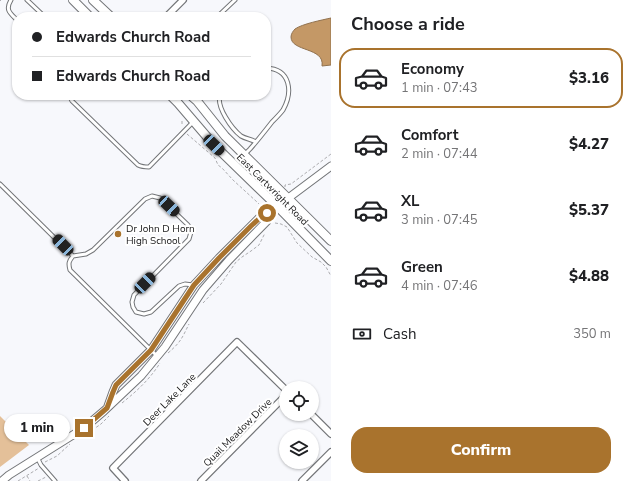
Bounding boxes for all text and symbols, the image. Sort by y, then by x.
text: Choose a ride [351,12,465,36]
text: Edwards Church Road [56,27,210,47]
text: Economy [401,59,464,79]
icon: car [353,60,389,96]
text: Edwards Church Road [56,66,210,86]
text: $3.16 [569,68,609,88]
text: 1 min · 07:43 [401,79,477,97]
text: Comfort [401,125,458,145]
icon: car [353,126,389,162]
car [201,132,227,158]
text: $4.27 [569,134,609,154]
text: 2 min · 07:44 [401,145,477,163]
street label: East Cartwright Road [233,151,311,229]
text: XL [401,191,420,211]
icon: car [353,192,389,228]
car [156,193,182,219]
text: $5.37 [569,200,609,220]
route start [258,204,276,222]
text: 3 min · 07:45 [401,211,477,229]
place label: Dr John D Horn High School [126,222,195,248]
marker: Dr John D Horn High School [113,229,123,239]
car [50,232,76,258]
text: Green [401,257,443,277]
icon: car [353,258,389,294]
text: $4.88 [569,266,609,286]
car [132,270,158,296]
text: 4 min · 07:46 [401,277,477,295]
icon: cash [351,323,373,345]
text: Cash [383,324,417,344]
text: 350 m [573,325,611,343]
street label: Deer Lake Lane [140,370,199,429]
map controls [279,381,319,469]
button: locate [279,381,319,421]
street label: Quail Meadow Drive [200,395,275,470]
callout: 1 min [4,414,70,442]
text: 1 min [20,419,54,437]
route end [75,419,93,437]
button: Confirm [351,427,611,473]
button: layers [279,429,319,469]

